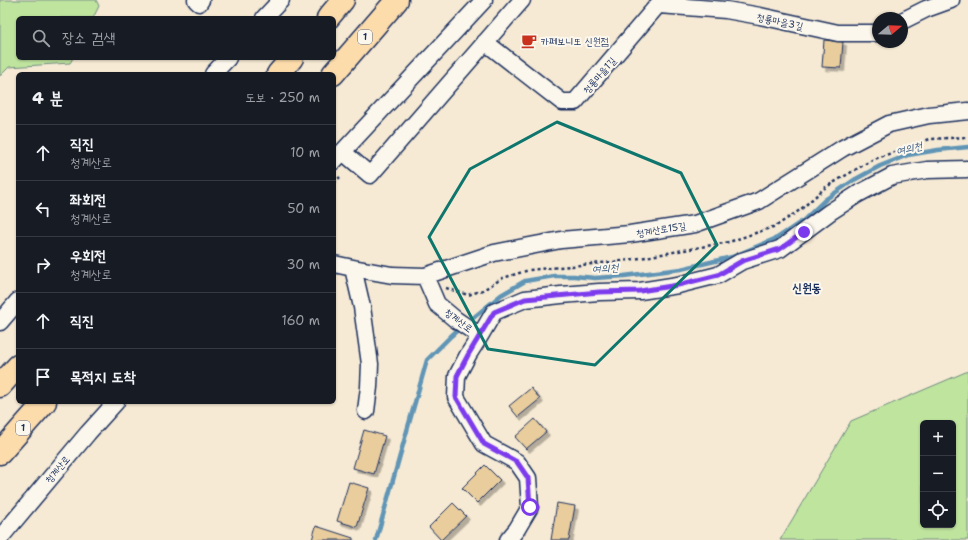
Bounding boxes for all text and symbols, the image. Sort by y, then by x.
street label: 청룡마을3길 [755,10,804,33]
north arrow [872,12,908,48]
search box [16,16,336,60]
icon: search [30,27,52,49]
text: 장소 검색 [62,28,115,48]
road number: 1 [358,30,372,44]
cafe icon: 카페보니또 신원점 [520,32,538,50]
place label: 카페보니또 신원점 [541,35,609,48]
street label: 청룡마을1길 [580,54,619,96]
text: 4 분 [32,87,63,109]
text: 도보 · 250 m [245,89,320,106]
text: 직진 [70,134,94,154]
water label: 여의천 [894,138,925,159]
icon: ahead [32,142,54,164]
text: 10 m [290,144,320,161]
text: 청계산로 [70,154,112,171]
text: 좌회전 [70,190,106,210]
icon: left [32,198,54,220]
text: 50 m [287,200,320,217]
text: 청계산로 [70,210,112,227]
street label: 청계산로15길 [635,219,687,240]
route end [795,223,813,241]
text: 우회전 [70,246,106,266]
icon: right [32,254,54,276]
text: 30 m [286,256,320,273]
water label: 여의천 [591,260,620,277]
text: 청계산로 [70,266,112,283]
district label: 신원동 [793,280,821,296]
street label: 청계산로 [442,306,475,335]
icon: ahead [32,310,54,332]
text: 직진 [70,311,94,331]
text: 160 m [282,312,320,329]
icon: arrive [32,366,54,388]
text: 목적지 도착 [70,367,136,387]
map controls [920,420,956,528]
button: + [920,420,956,456]
road number: 1 [16,421,30,435]
street label: 청계산로 [42,453,73,486]
button: − [920,456,956,492]
button: locate [920,492,956,528]
route start [521,498,539,516]

